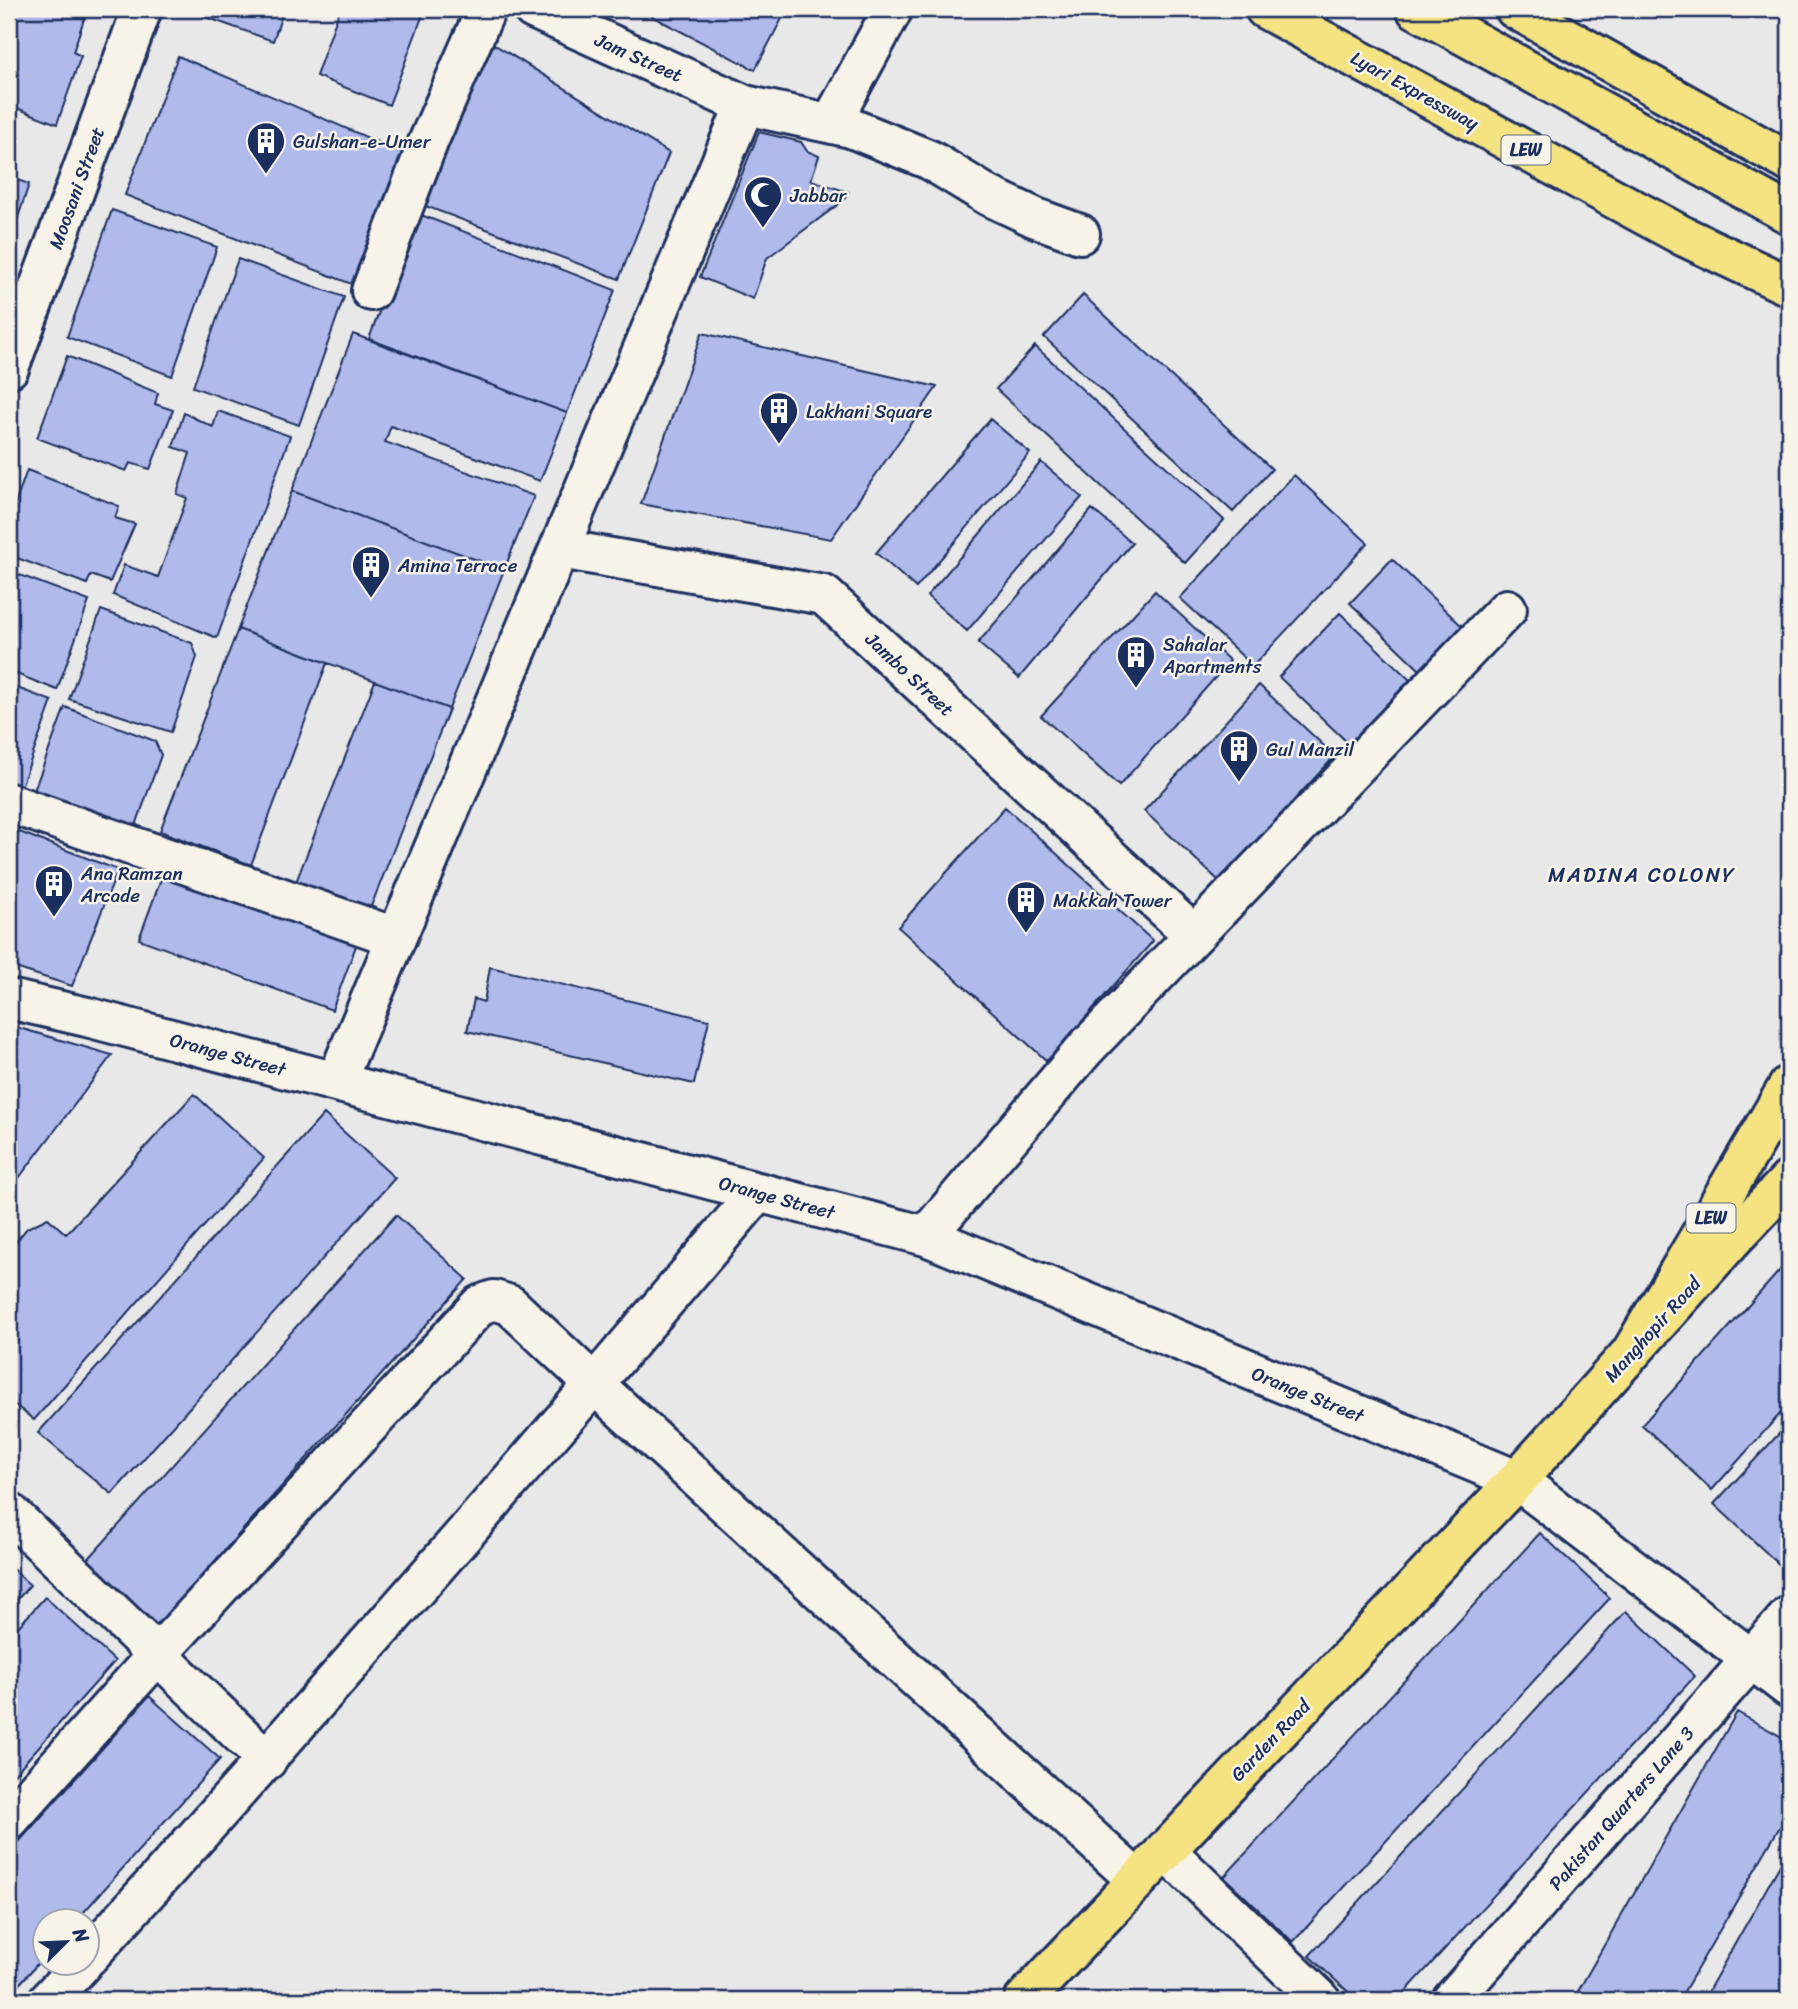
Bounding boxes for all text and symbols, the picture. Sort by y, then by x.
street label: Jam Street [589,23,688,91]
street label: Lyari Expressway [1345,42,1485,139]
building icon: Gulshan-e-Umer [245,120,287,175]
street label: Moosani Street [39,122,114,254]
place label: Gulshan-e-Umer [293,125,432,158]
road number: LEW [1502,135,1550,164]
mosque icon: Jabbar [742,174,784,229]
place label: Jabbar [789,179,848,212]
building icon: Lakhani Square [758,390,800,445]
place label: Lakhani Square [806,395,932,428]
building icon: Amina Terrace [350,544,392,599]
place label: Amina Terrace [397,549,518,582]
street label: Jambo Street [857,623,962,725]
place label: Sahalar Apartments [1162,628,1262,683]
building icon: Sahalar Apartments [1115,634,1157,689]
building icon: Gul Manzil [1218,728,1260,783]
place label: Gul Manzil [1266,733,1355,766]
district label: MADINA COLONY [1548,856,1736,894]
place label: Ana Ramzan Arcade [80,857,183,912]
building icon: Ana Ramzan Arcade [33,863,75,918]
building icon: Makkah Tower [1005,879,1047,934]
place label: Makkah Tower [1053,884,1173,917]
street label: Orange Street [166,1023,291,1086]
street label: Orange Street [715,1166,840,1229]
road number: LEW [1686,1204,1736,1232]
street label: Manghopir Road [1596,1267,1711,1390]
street label: Orange Street [1247,1357,1370,1433]
street label: Garden Road [1222,1690,1320,1789]
street label: Pakistan Quarters Lane 3 [1540,1718,1703,1898]
north arrow [32,1908,102,1978]
text: N [63,1922,99,1949]

